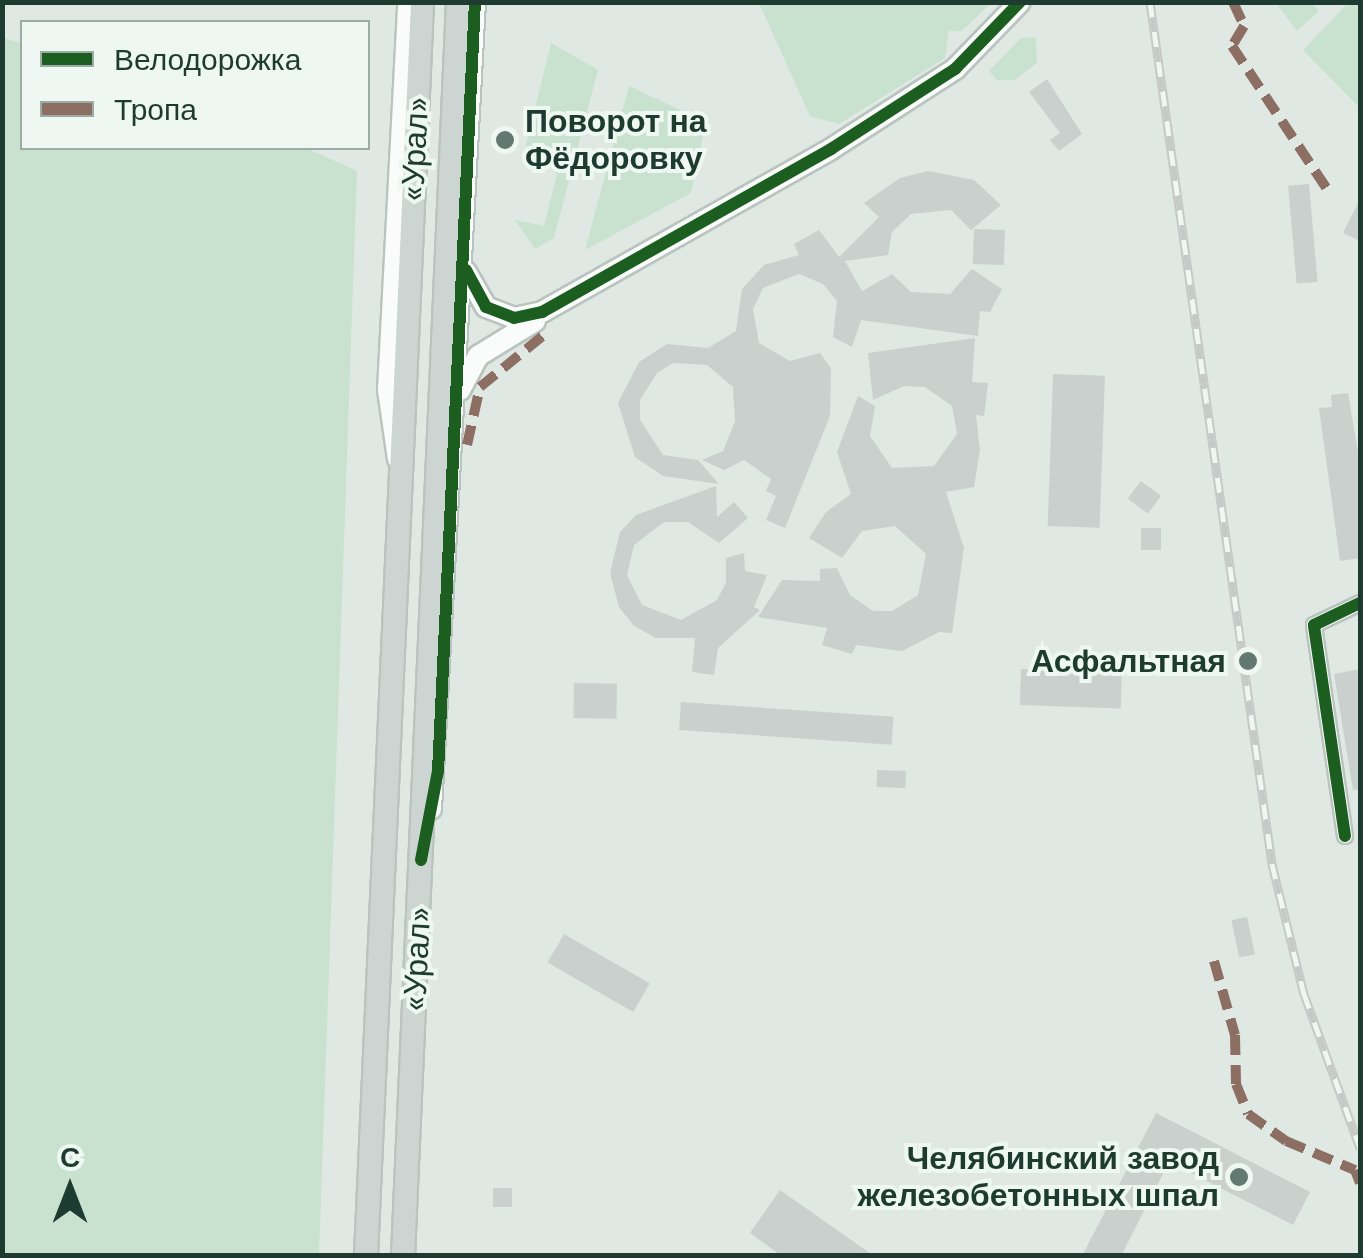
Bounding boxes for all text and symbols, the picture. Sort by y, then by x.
legend [20,20,370,150]
text: Велодорожка [114,42,301,77]
text: Тропа [114,92,197,127]
street label: «Урал» [393,96,437,202]
place label: Поворот на Фёдоровку [525,103,707,178]
marker: Поворот на Фёдоровку [494,129,516,151]
place label: Асфальтная [1031,642,1226,680]
marker: Асфальтная [1235,648,1261,674]
street label: «Урал» [395,906,439,1012]
north arrow [20,1138,120,1238]
place label: Челябинский завод железобетонных шпал [858,1140,1219,1215]
text: С [60,1141,80,1174]
marker: Челябинский завод железобетонных шпал [1228,1166,1250,1188]

